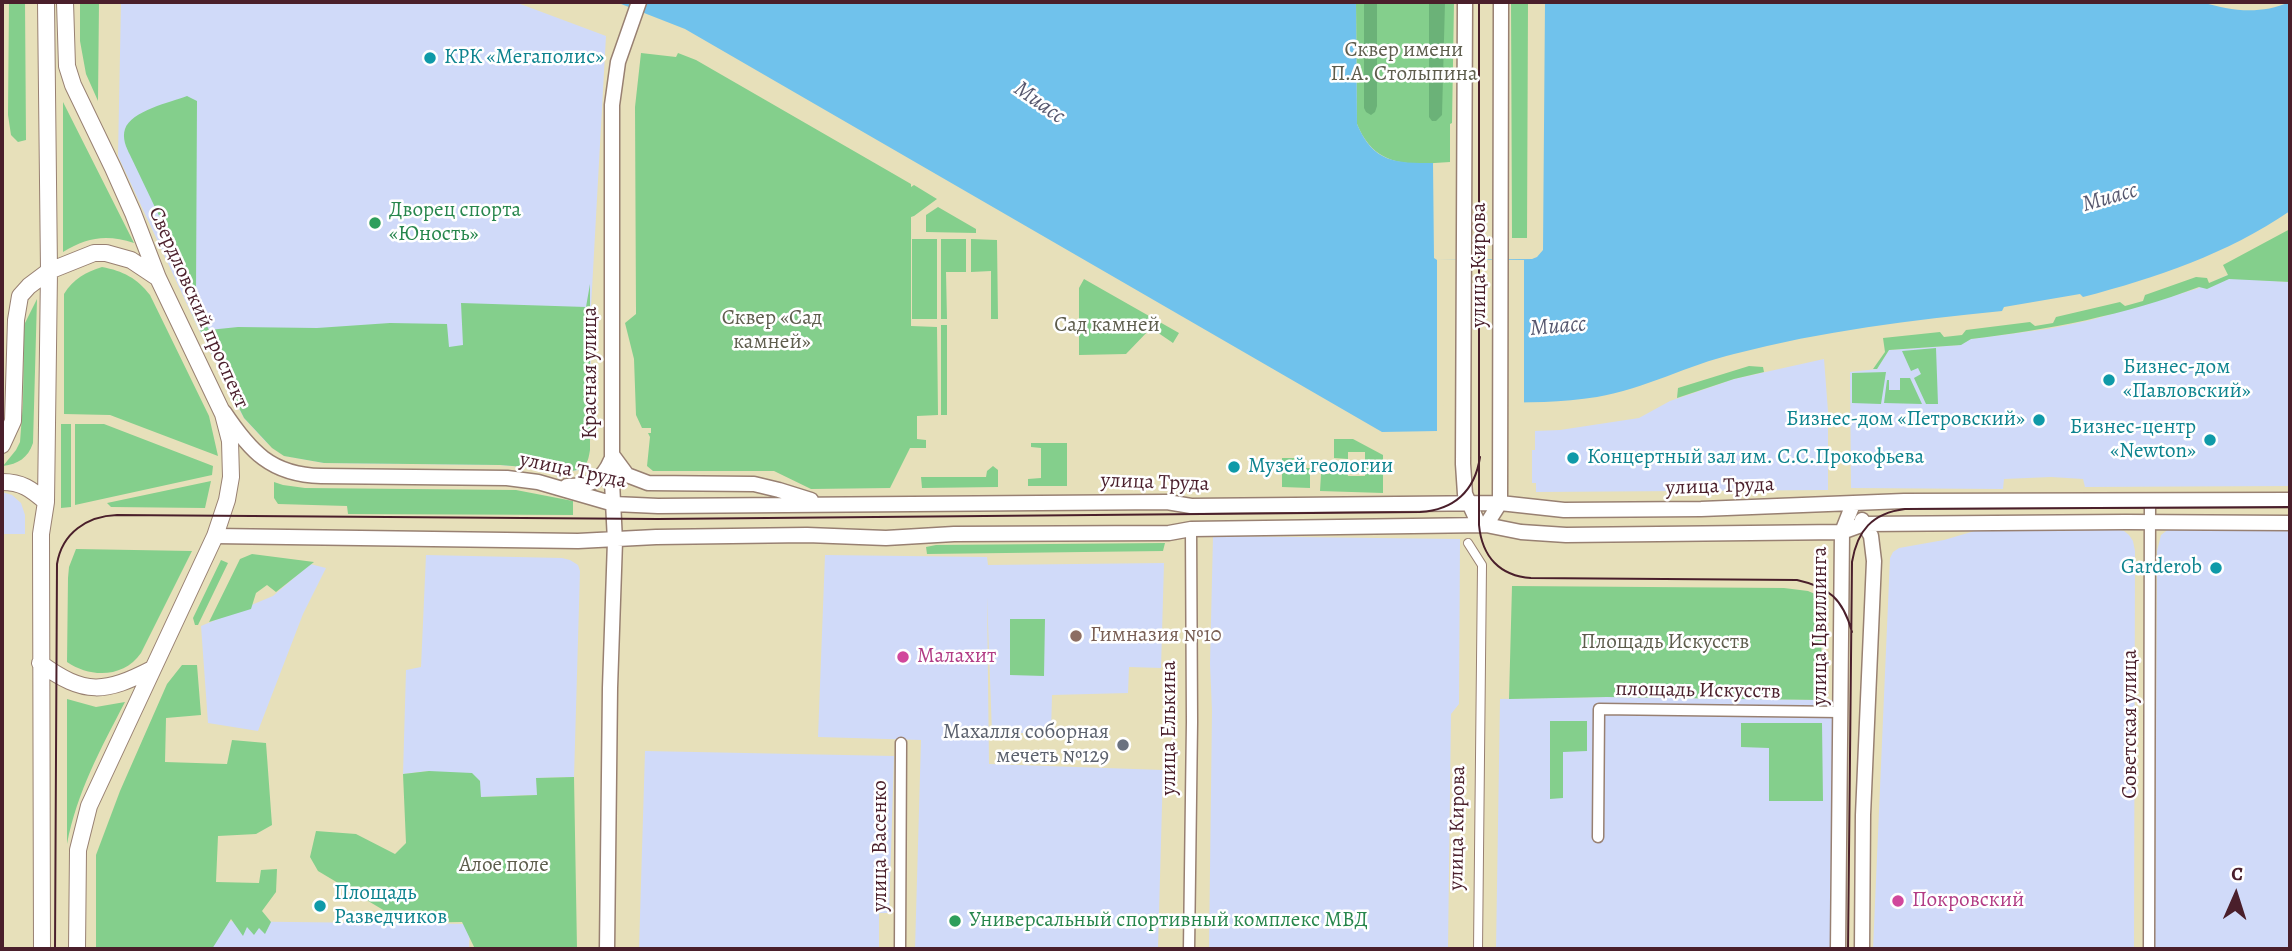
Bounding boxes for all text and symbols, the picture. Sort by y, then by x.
park label: Сквер имени П.А. Столыпина [1330,38,1478,88]
place label: КРК «Мегаполис» [444,45,604,71]
marker: КРК «Мегаполис» [422,50,438,66]
water label: Миасс [1008,76,1070,130]
water label: Миасс [2079,177,2141,219]
place label: Дворец спорта «Юность» [389,198,521,248]
street label: Свердловский проспект [142,203,254,413]
street label: улица Кирова [1467,203,1493,327]
marker: Дворец спорта «Юность» [367,215,383,231]
park label: Сквер «Сад камней» [722,306,822,356]
street label: Красная улица [578,307,604,439]
water label: Миасс [1529,311,1587,343]
park label: Сад камней [1054,313,1160,339]
place label: Бизнес-дом «Павловский» [2123,355,2251,405]
marker: Бизнес-дом «Павловский» [2101,372,2117,388]
place label: Бизнес-дом «Петровский» [1786,407,2025,433]
marker: Бизнес-дом «Петровский» [2031,412,2047,428]
place label: Бизнес-центр «Newton» [2070,415,2196,465]
marker: Бизнес-центр «Newton» [2202,432,2218,448]
place label: Концертный зал им. С.С.Прокофьева [1587,445,1924,471]
street label: улица Труда [517,447,629,495]
marker: Концертный зал им. С.С.Прокофьева [1565,450,1581,466]
place label: Музей геологии [1248,454,1393,480]
marker: Музей геологии [1226,459,1242,475]
street label: улица Труда [1100,469,1210,497]
street label: улица Труда [1665,473,1775,501]
street label: улица Цвиллинга [1808,547,1834,705]
place label: Garderob [2121,555,2202,581]
marker: Garderob [2208,560,2224,576]
place label: Гимназия №10 [1090,623,1222,649]
marker: Гимназия №10 [1068,628,1084,644]
park label: Площадь Искусств [1581,630,1749,656]
place label: Малахит [917,644,996,670]
marker: Малахит [895,649,911,665]
street label: Советская улица [2118,649,2144,799]
street label: улица Елькина [1157,661,1183,795]
street label: площадь Искусств [1615,677,1781,705]
place label: Махалля соборная мечеть №129 [943,720,1109,770]
marker: Махалля соборная мечеть №129 [1115,737,1131,753]
street label: улица Кирова [1444,765,1472,891]
street label: улица Васенко [868,780,894,912]
park label: Алое поле [459,853,549,879]
north arrow [2201,860,2271,930]
text: С [2231,861,2244,887]
place label: Площадь Разведчиков [334,881,447,931]
place label: Покровский [1912,888,2024,914]
marker: Покровский [1890,893,1906,909]
marker: Площадь Разведчиков [312,898,328,914]
place label: Универсальный спортивный комплекс МВД [969,908,1368,934]
marker: Универсальный спортивный комплекс МВД [947,913,963,929]

